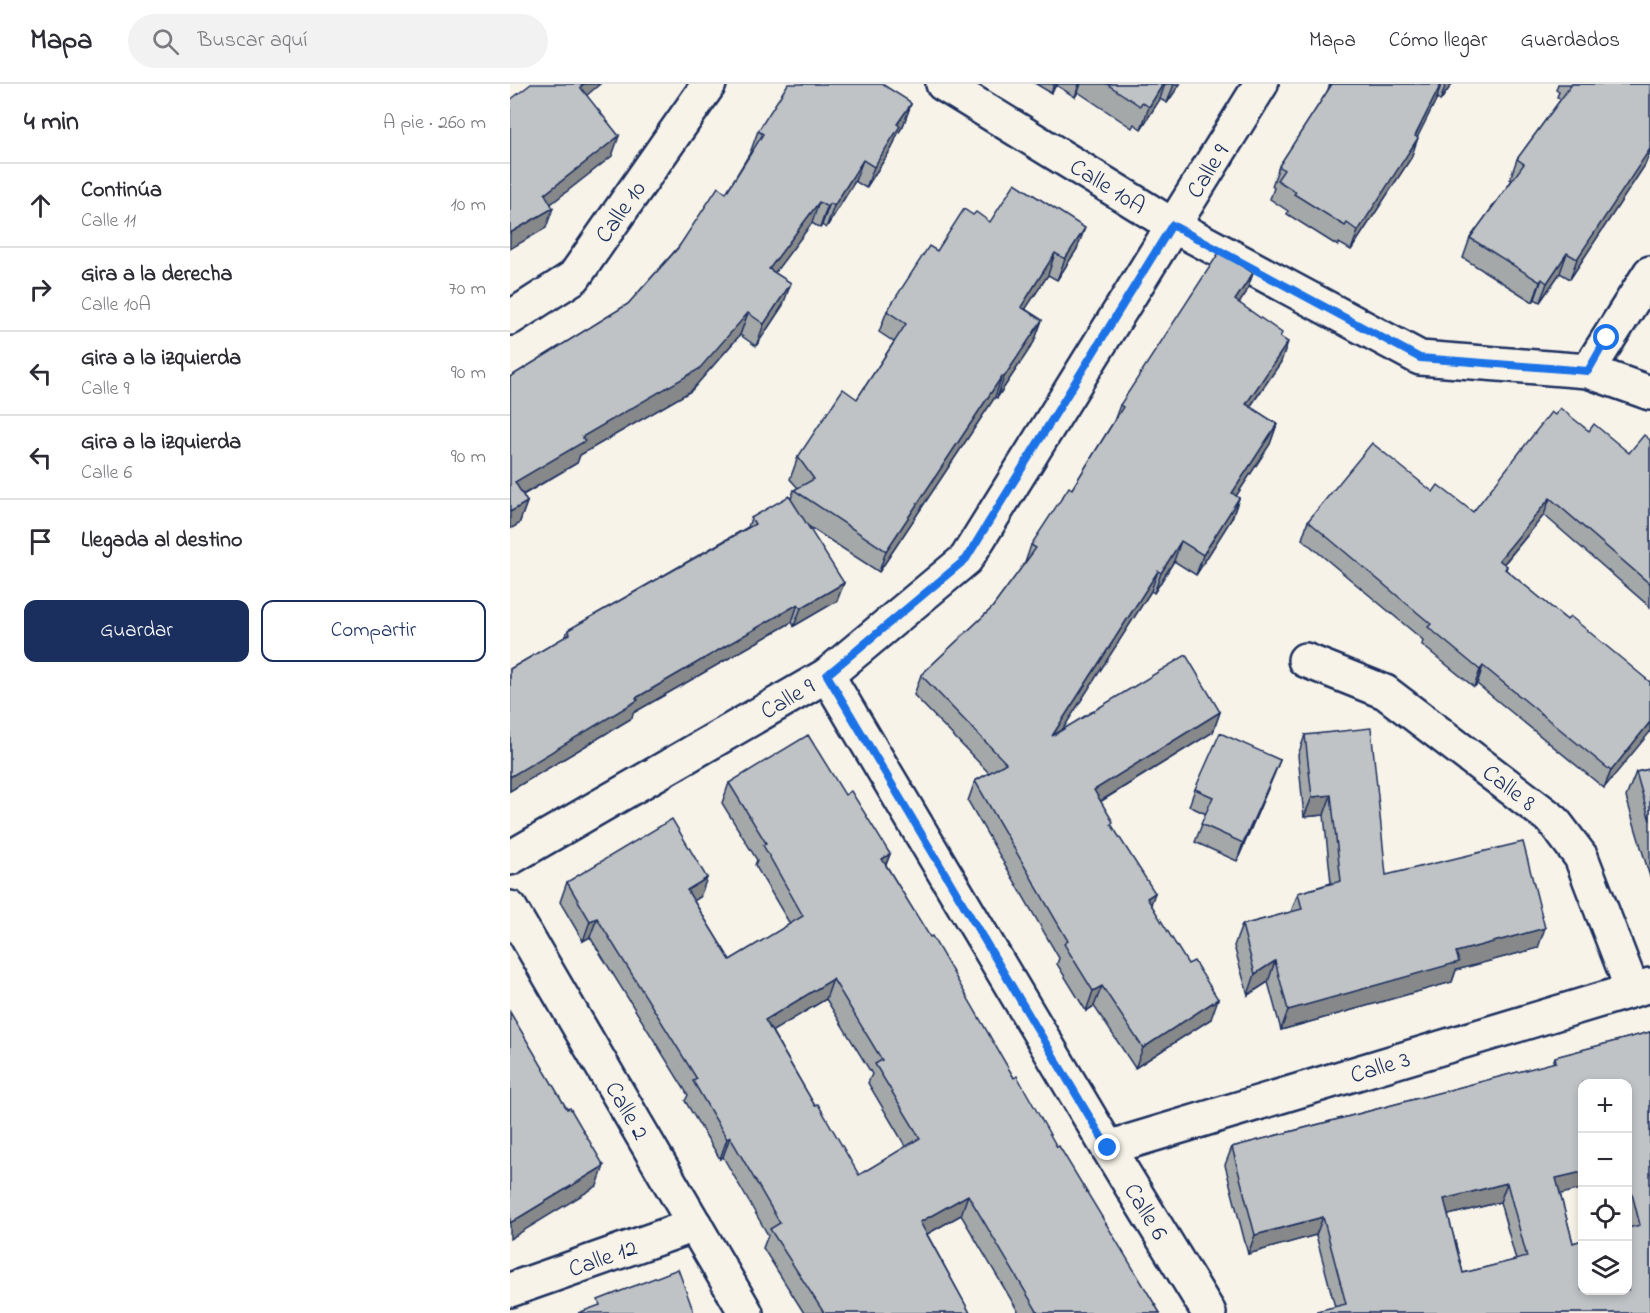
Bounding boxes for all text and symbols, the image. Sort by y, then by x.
search box [128,14,548,68]
text: Mapa [30,21,92,62]
icon: search [149,25,182,58]
text: Buscar aquí [197,25,307,57]
text: Mapa [1309,26,1356,56]
text: Cómo llegar [1389,26,1487,56]
text: Guardados [1520,26,1620,56]
text: 4 min [24,104,79,142]
text: A pie · 260 m [383,109,486,138]
street label: Calle 9 [1179,138,1240,206]
street label: Calle 10A [1062,151,1152,225]
text: Continúa [81,175,162,207]
street label: Calle 10 [588,175,656,251]
icon: ahead [24,189,57,222]
text: 10 m [450,191,486,220]
text: Calle 11 [81,207,136,236]
text: Gira a la derecha [81,259,232,291]
icon: right [24,273,57,306]
text: 70 m [449,275,486,304]
text: Calle 10A [81,291,151,320]
route start [1593,324,1619,350]
text: Gira a la izquierda [81,343,241,375]
icon: left [24,357,57,390]
text: 90 m [451,359,486,388]
text: Calle 9 [81,375,129,404]
text: Gira a la izquierda [81,427,241,459]
icon: left [24,441,57,474]
text: 90 m [451,443,486,472]
text: Calle 6 [81,459,132,488]
icon: arrive [24,525,57,558]
text: Llegada al destino [81,525,242,557]
button: Guardar [24,600,249,662]
button: Compartir [261,600,486,662]
street label: Calle 9 [754,670,823,730]
street label: Calle 8 [1474,757,1543,821]
street label: Calle 3 [1346,1043,1415,1094]
street label: Calle 2 [595,1075,657,1147]
map controls [1578,1079,1632,1295]
button: + [1578,1079,1632,1133]
button: − [1578,1133,1632,1187]
route end [1094,1134,1120,1160]
street label: Calle 6 [1113,1177,1176,1248]
button: locate [1578,1187,1632,1241]
street label: Calle 12 [564,1232,642,1288]
button: layers [1578,1241,1632,1295]

